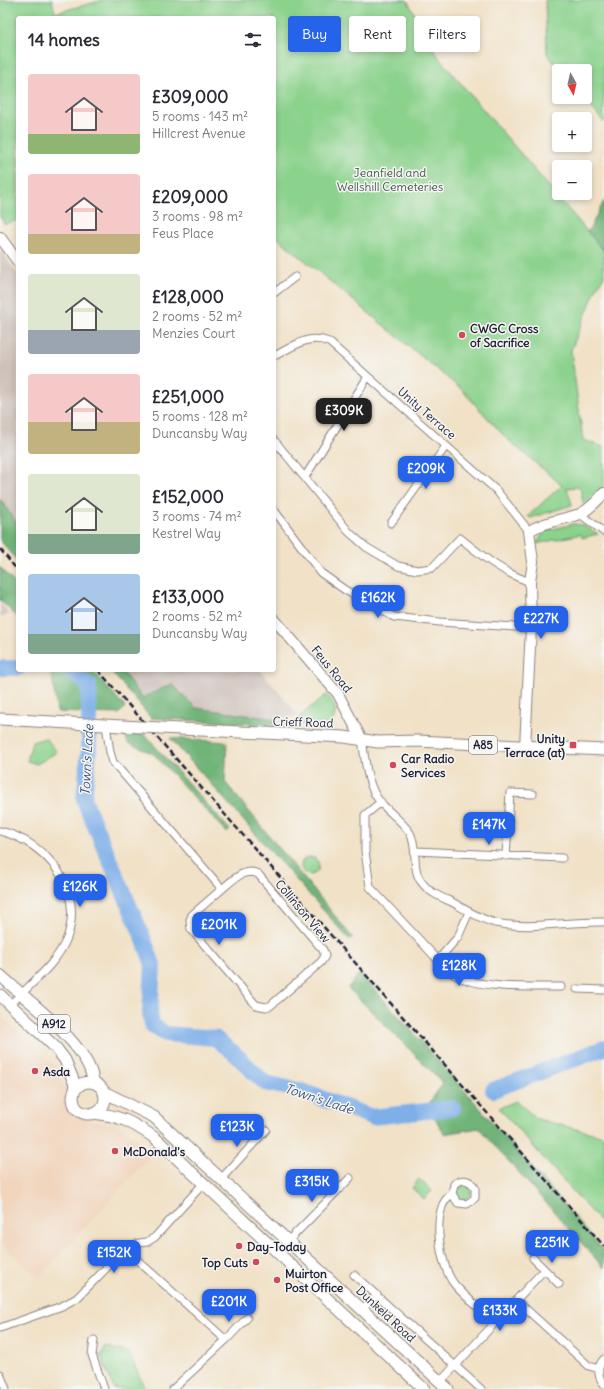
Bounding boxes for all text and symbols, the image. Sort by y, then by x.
chip: Buy [288,16,341,52]
chip: Rent [349,16,406,52]
chip: Filters [414,16,480,52]
text: 14 homes [28,29,100,51]
icon: filters [242,29,264,51]
north arrow [552,64,592,104]
map controls [552,64,592,200]
text: £309,000 [152,86,229,108]
icon: home [60,90,108,138]
text: 5 rooms · 143 m² [152,108,248,125]
button: + [552,112,592,152]
text: Hillcrest Avenue [152,125,246,142]
button: − [552,160,592,200]
park label: Jeanfield and Wellshill Cemeteries [337,165,443,194]
text: £209,000 [152,186,228,208]
icon: home [60,190,108,238]
text: 3 rooms · 98 m² [152,208,243,225]
text: Feus Place [152,225,214,242]
text: £128,000 [152,286,224,308]
icon: home [60,290,108,338]
text: 2 rooms · 52 m² [152,308,242,325]
place label: CWGC Cross of Sacrifice [470,321,539,350]
text: Menzies Court [152,325,235,342]
marker: CWGC Cross of Sacrifice [457,330,467,340]
street label: Unity Terrace [395,384,459,442]
text: £251,000 [152,386,224,408]
icon: home [60,390,108,438]
pin: £309K [316,398,372,432]
text: £309K [325,402,363,419]
text: 5 rooms · 128 m² [152,408,248,425]
text: Duncansby Way [152,425,248,442]
pin: £209K [398,456,454,490]
text: £209K [407,460,445,477]
text: £152,000 [152,486,224,508]
icon: home [60,490,108,538]
text: 3 rooms · 74 m² [152,508,242,525]
text: Kestrel Way [152,525,221,542]
pin: £162K [350,585,406,619]
text: £133,000 [152,586,224,608]
text: £162K [361,589,395,606]
icon: home [60,590,108,638]
pin: £227K [513,606,569,640]
text: 2 rooms · 52 m² [152,608,242,625]
text: £227K [523,610,559,627]
text: Duncansby Way [152,625,248,642]
street label: Feus Road [309,642,355,696]
street label: Crieff Road [272,713,334,731]
water label: Town's Lade [77,723,97,796]
place label: Unity Terrace (at) [504,731,565,761]
road number: A85 [469,736,497,754]
marker: Unity Terrace (at) [568,740,578,750]
place label: Car Radio Services [401,751,455,780]
marker: Car Radio Services [388,760,398,770]
pin: £147K [461,812,517,846]
text: £147K [472,816,506,833]
pin: £126K [52,874,108,908]
street label: Collinson View [272,876,334,946]
text: £126K [63,878,97,895]
pin: £201K [191,912,247,946]
text: £201K [201,916,237,933]
pin: £128K [431,953,487,987]
text: £128K [442,957,476,974]
road number: A912 [38,1015,70,1033]
place label: Asda [43,1064,70,1079]
marker: Asda [30,1066,40,1076]
water label: Town's Lade [282,1080,356,1118]
pin: £123K [209,1114,265,1148]
text: £123K [220,1118,254,1135]
place label: McDonald's [123,1144,186,1159]
marker: McDonald's [110,1146,120,1156]
pin: £315K [284,1169,340,1203]
text: £315K [295,1173,329,1190]
pin: £251K [524,1230,580,1264]
text: £251K [535,1234,569,1251]
place label: Day-Today [247,1239,307,1255]
pin: £152K [86,1240,142,1274]
marker: Day-Today [234,1241,244,1251]
text: £152K [97,1244,131,1261]
place label: Top Cuts [202,1255,249,1271]
marker: Top Cuts [251,1257,261,1267]
place label: Muirton Post Office [285,1266,344,1295]
marker: Muirton Post Office [272,1275,282,1285]
street label: Dunkeld Road [353,1283,419,1345]
pin: £201K [201,1289,257,1323]
text: £201K [211,1293,247,1310]
pin: £133K [472,1298,528,1332]
text: £133K [483,1302,517,1319]

